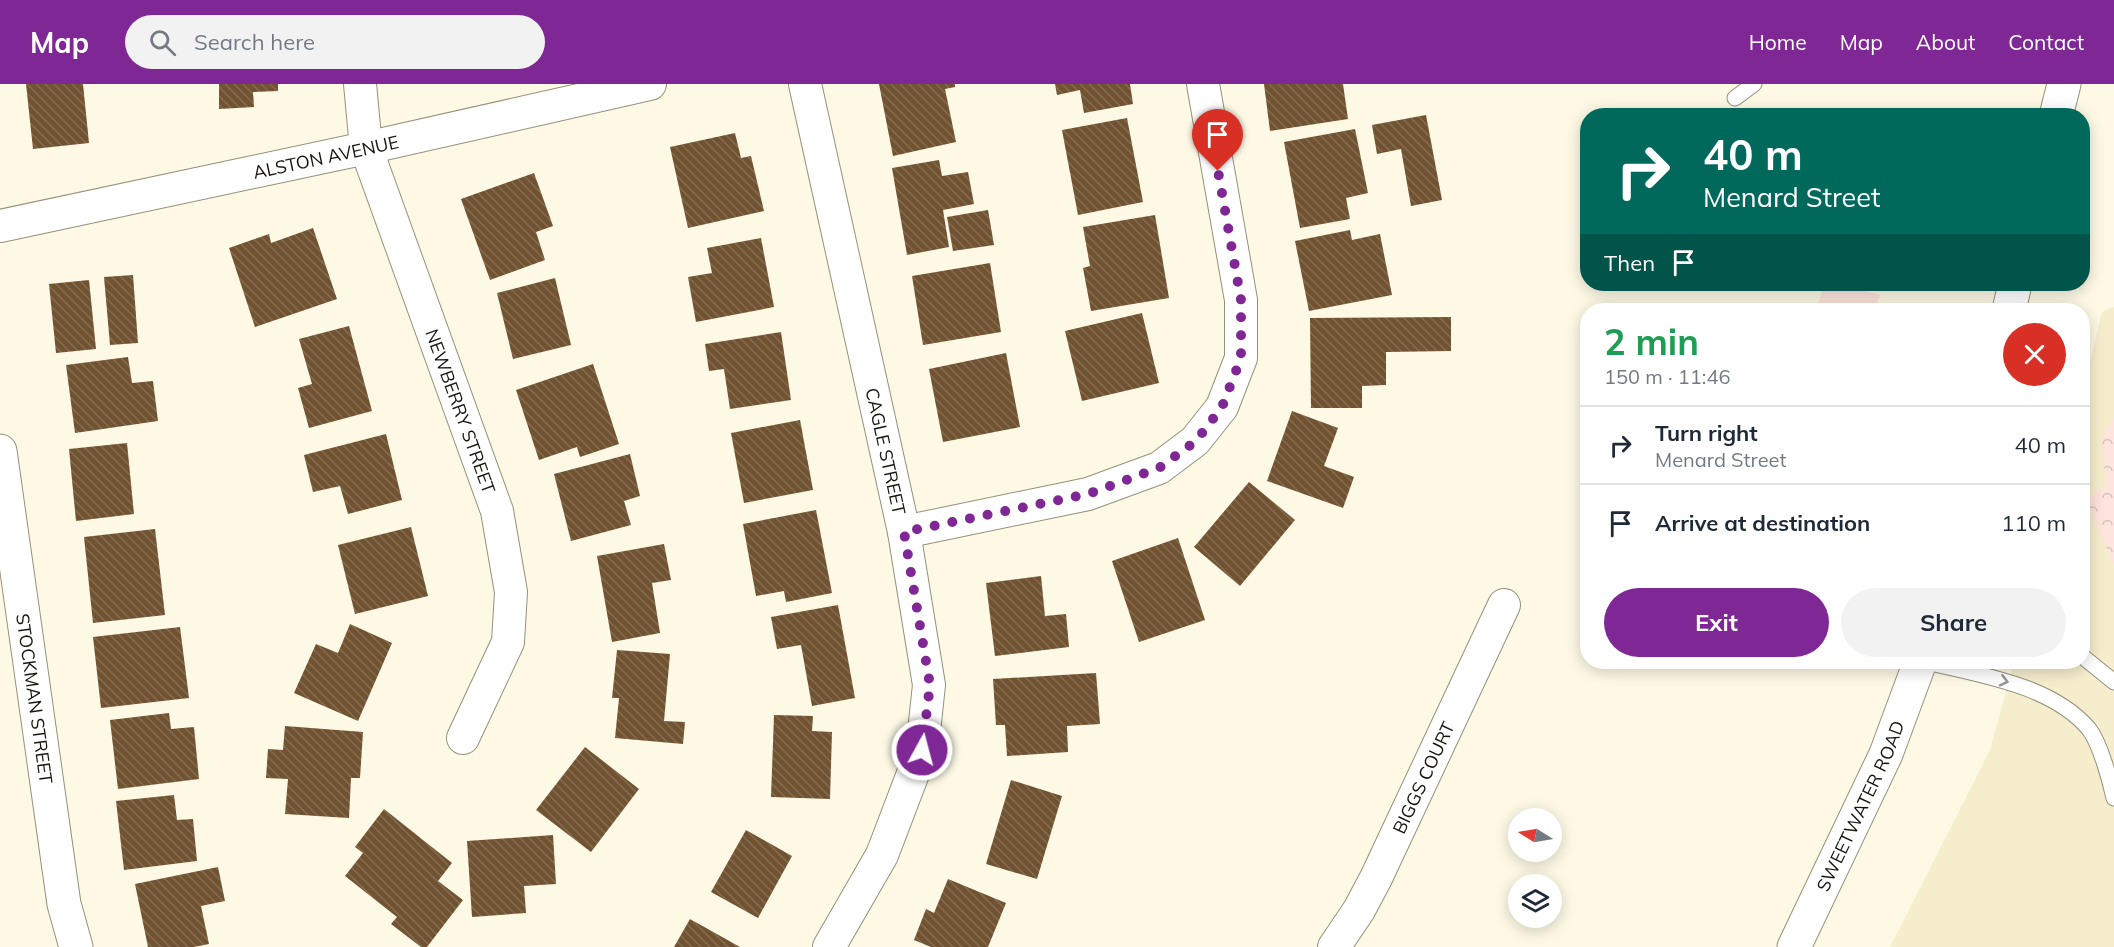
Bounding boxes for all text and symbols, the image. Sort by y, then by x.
search box [125,15,545,69]
text: Map [30,25,89,60]
icon: search [146,26,179,59]
text: Search here [194,28,315,56]
text: Home [1749,29,1807,55]
text: Map [1840,29,1883,55]
text: About [1916,29,1975,55]
text: Contact [2008,29,2084,55]
pin [1192,109,1243,171]
icon: arrive [1201,118,1234,151]
text: 40 m [1703,128,1803,181]
street label: ALSTON AVENUE [251,130,401,183]
icon: right [1604,132,1682,210]
text: Menard Street [1703,180,1880,214]
icon: arrive [1667,246,1700,279]
text: Then [1604,249,1655,277]
text: 2 min [1604,319,1699,364]
button: close [2003,323,2066,386]
street label: NEWBERRY STREET [421,326,501,497]
text: 150 m · 11:46 [1604,364,1730,389]
street label: CAGLE STREET [861,385,911,517]
text: Turn right [1655,419,1758,447]
icon: right [1604,429,1637,462]
text: 40 m [2015,431,2066,459]
text: Menard Street [1655,447,1786,472]
icon: arrive [1604,507,1637,540]
text: Arrive at destination [1655,509,1870,537]
text: 110 m [2001,509,2066,537]
button: Exit [1604,588,1829,657]
button: Share [1841,588,2066,657]
street label: STOCKMAN STREET [12,612,58,785]
one-way arrow [1998,674,2009,686]
street label: SWEETWATER ROAD [1811,717,1909,895]
position arrow [890,718,954,782]
street label: BIGGS COURT [1387,718,1459,837]
north arrow [1508,808,1562,862]
map controls [1508,808,1562,928]
button: layers [1508,874,1562,928]

